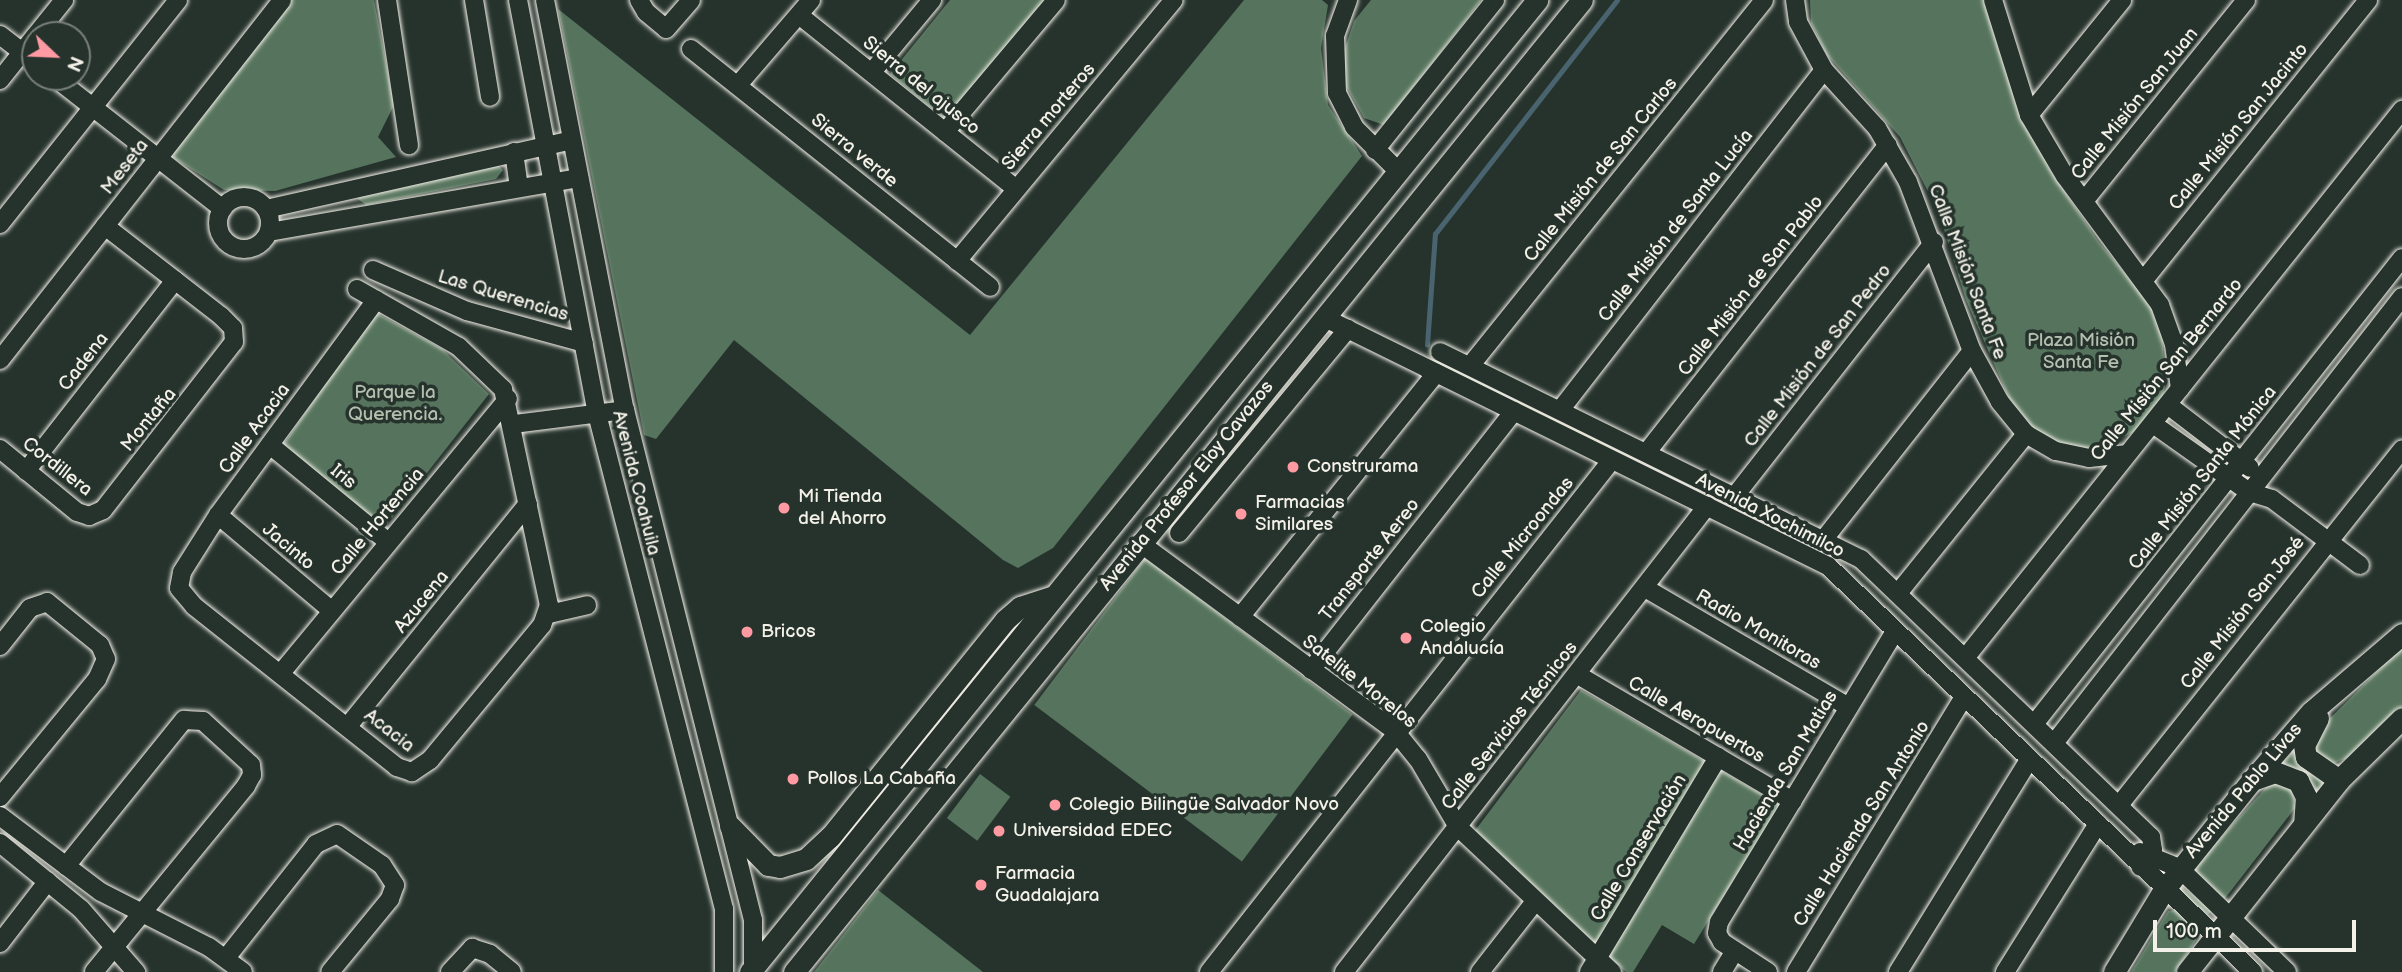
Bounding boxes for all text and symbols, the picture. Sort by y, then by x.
north arrow [21,21,91,91]
street label: Calle Misión San Juan [2066,23,2204,185]
street label: Sierra del ajusco [858,32,984,140]
street label: Calle Misión San Jacinto [2164,38,2314,216]
text: N [61,53,87,75]
street label: Sierra morteros [997,59,1101,175]
street label: Calle Misión de San Carlos [1519,73,1683,267]
street label: Sierra verde [806,109,902,193]
street label: Calle Misión de Santa Lucía [1594,125,1758,327]
street label: Meseta [96,135,154,199]
street label: Calle Misión Santa Fe [1923,181,2011,363]
street label: Calle Misión de San Pablo [1673,191,1829,381]
street label: Calle Misión de San Pedro [1739,260,1897,452]
street label: Las Querencias [435,265,571,327]
street label: Calle Misión San Bernardo [2086,274,2248,466]
street label: Cadena [54,328,114,396]
park label: Plaza Misión Santa Fe [2027,330,2135,374]
street label: Avenida Profesor Eloy Cavazos [1095,376,1279,596]
street label: Calle Acacia [215,379,295,479]
street label: Calle Misión Santa Mónica [2124,381,2282,575]
park label: Parque la Querencia. [348,382,442,426]
street label: Montaña [116,384,182,456]
street label: Avenida Coahuila [607,408,665,558]
street label: Cordillera [17,432,97,502]
place label: Construrama [1307,456,1418,478]
marker: Construrama [1285,459,1301,475]
street label: Iris [325,460,361,494]
street label: Calle Hortencia [326,464,430,580]
street label: Avenida Xochimilco [1691,468,1849,564]
street label: Calle Microondas [1467,473,1579,603]
place label: Mi Tienda del Ahorro [798,486,887,530]
place label: Farmacias Similares [1255,492,1345,536]
street label: Transporte Aereo [1315,494,1425,626]
marker: Mi Tienda del Ahorro [776,500,792,516]
marker: Farmacias Similares [1233,506,1249,522]
street label: Jacinto [257,518,319,576]
street label: Calle Misión San José [2176,531,2310,695]
street label: Azucena [390,566,454,638]
street label: Radio Monitoras [1691,585,1825,675]
place label: Colegio Andalucía [1420,616,1504,660]
place label: Bricos [761,621,816,643]
marker: Bricos [739,624,755,640]
street label: Satelite Morelos [1297,630,1421,734]
marker: Colegio Andalucía [1398,630,1414,646]
street label: Calle Servicios Técnicos [1437,637,1583,815]
street label: Calle Aeropuertos [1624,672,1768,768]
street label: Hacienda San Matias [1729,686,1843,856]
street label: Acacia [359,704,419,758]
street label: Calle Hacienda San Antonio [1789,716,1935,932]
street label: Avenida Pablo Livas [2181,719,2307,863]
place label: Pollos La Cabaña [807,768,956,790]
street label: Calle Conservación [1586,770,1692,926]
marker: Pollos La Cabaña [785,771,801,787]
place label: Colegio Bilingüe Salvador Novo [1069,794,1339,816]
marker: Colegio Bilingüe Salvador Novo [1047,797,1063,813]
place label: Universidad EDEC [1013,820,1172,842]
marker: Universidad EDEC [991,823,1007,839]
place label: Farmacia Guadalajara [995,863,1100,907]
marker: Farmacia Guadalajara [973,877,989,893]
scale bar [2157,906,2360,950]
text: 100 m [2166,919,2222,944]

